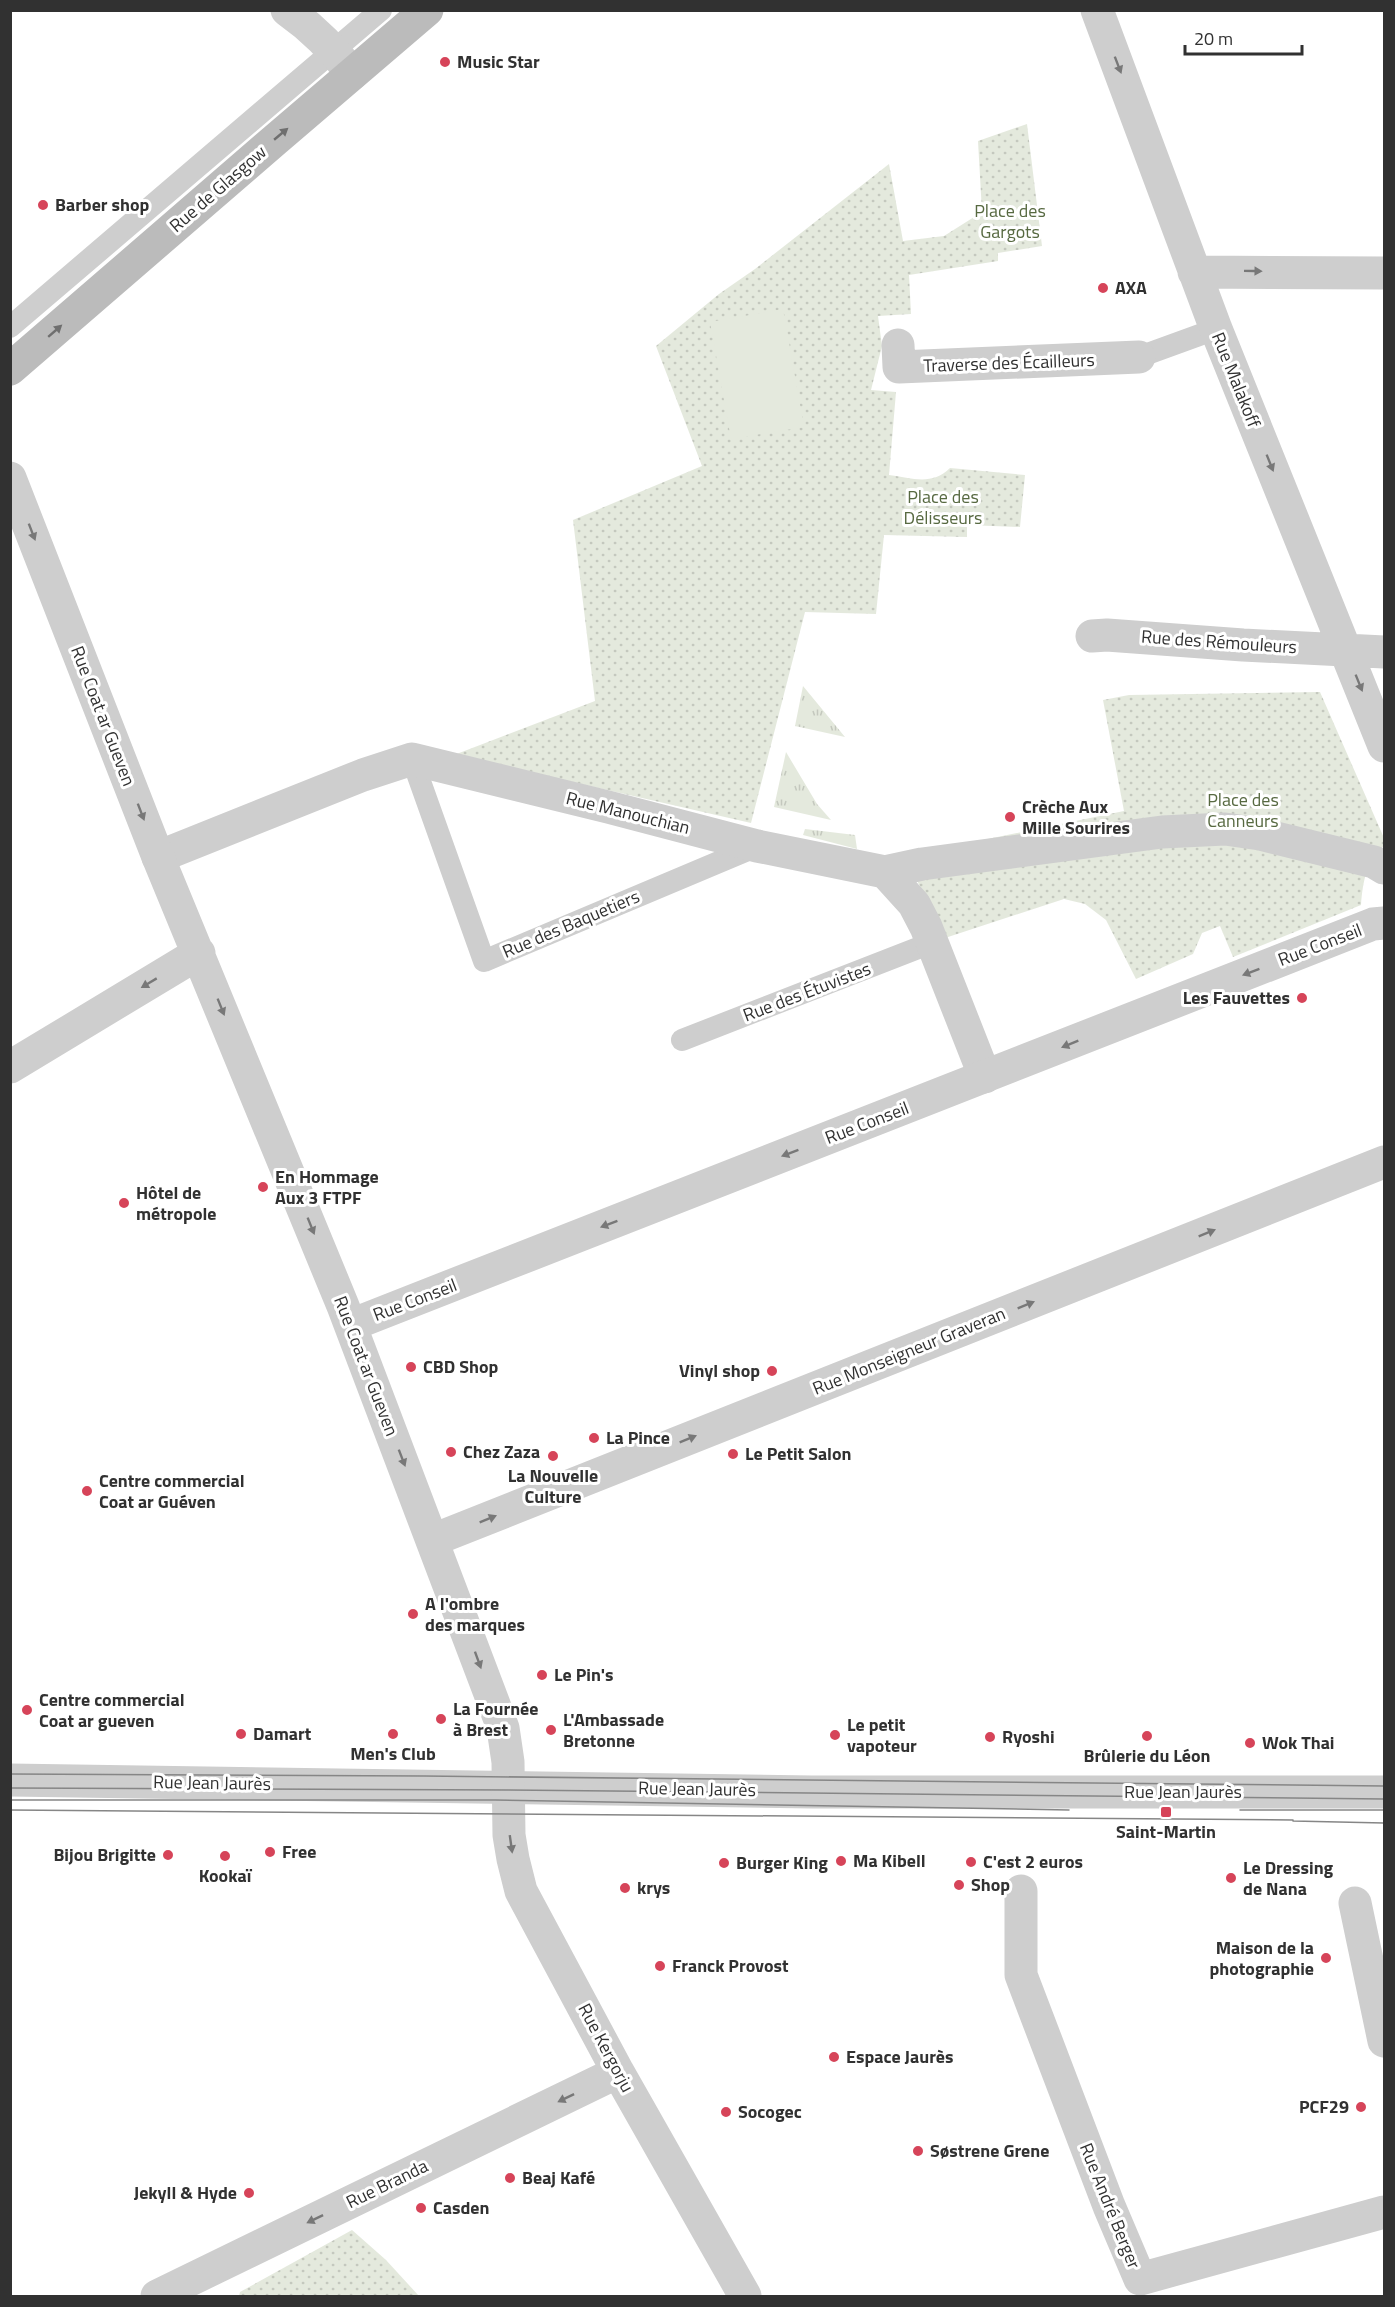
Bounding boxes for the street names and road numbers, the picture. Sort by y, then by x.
street label: Rue de Glasgow [163,139,272,239]
street label: Rue Malakoff [1205,328,1268,432]
street label: Traverse des Écailleurs [923,346,1095,379]
street label: Rue des Rémouleurs [1140,623,1298,660]
street label: Rue Coat ar Gueven [64,642,143,790]
street label: Rue Manouchian [563,784,693,841]
street label: Rue des Baquetiers [498,882,644,965]
street label: Rue Conseil [1274,916,1366,973]
street label: Rue des Étuvistes [739,955,875,1028]
street label: Rue Conseil [821,1094,913,1151]
street label: Rue Conseil [369,1271,461,1328]
street label: Rue Coat ar Gueven [327,1292,406,1440]
street label: Rue Monseigneur Graveran [808,1299,1009,1402]
street label: Rue Jean Jaurès [153,1768,271,1797]
street label: Rue Jean Jaurès [638,1774,756,1803]
street label: Rue Jean Jaurès [1124,1778,1242,1805]
street label: Rue Kergorju [572,1998,641,2097]
street label: Rue André Berger [1073,2139,1148,2273]
street label: Rue Branda [341,2152,432,2215]

